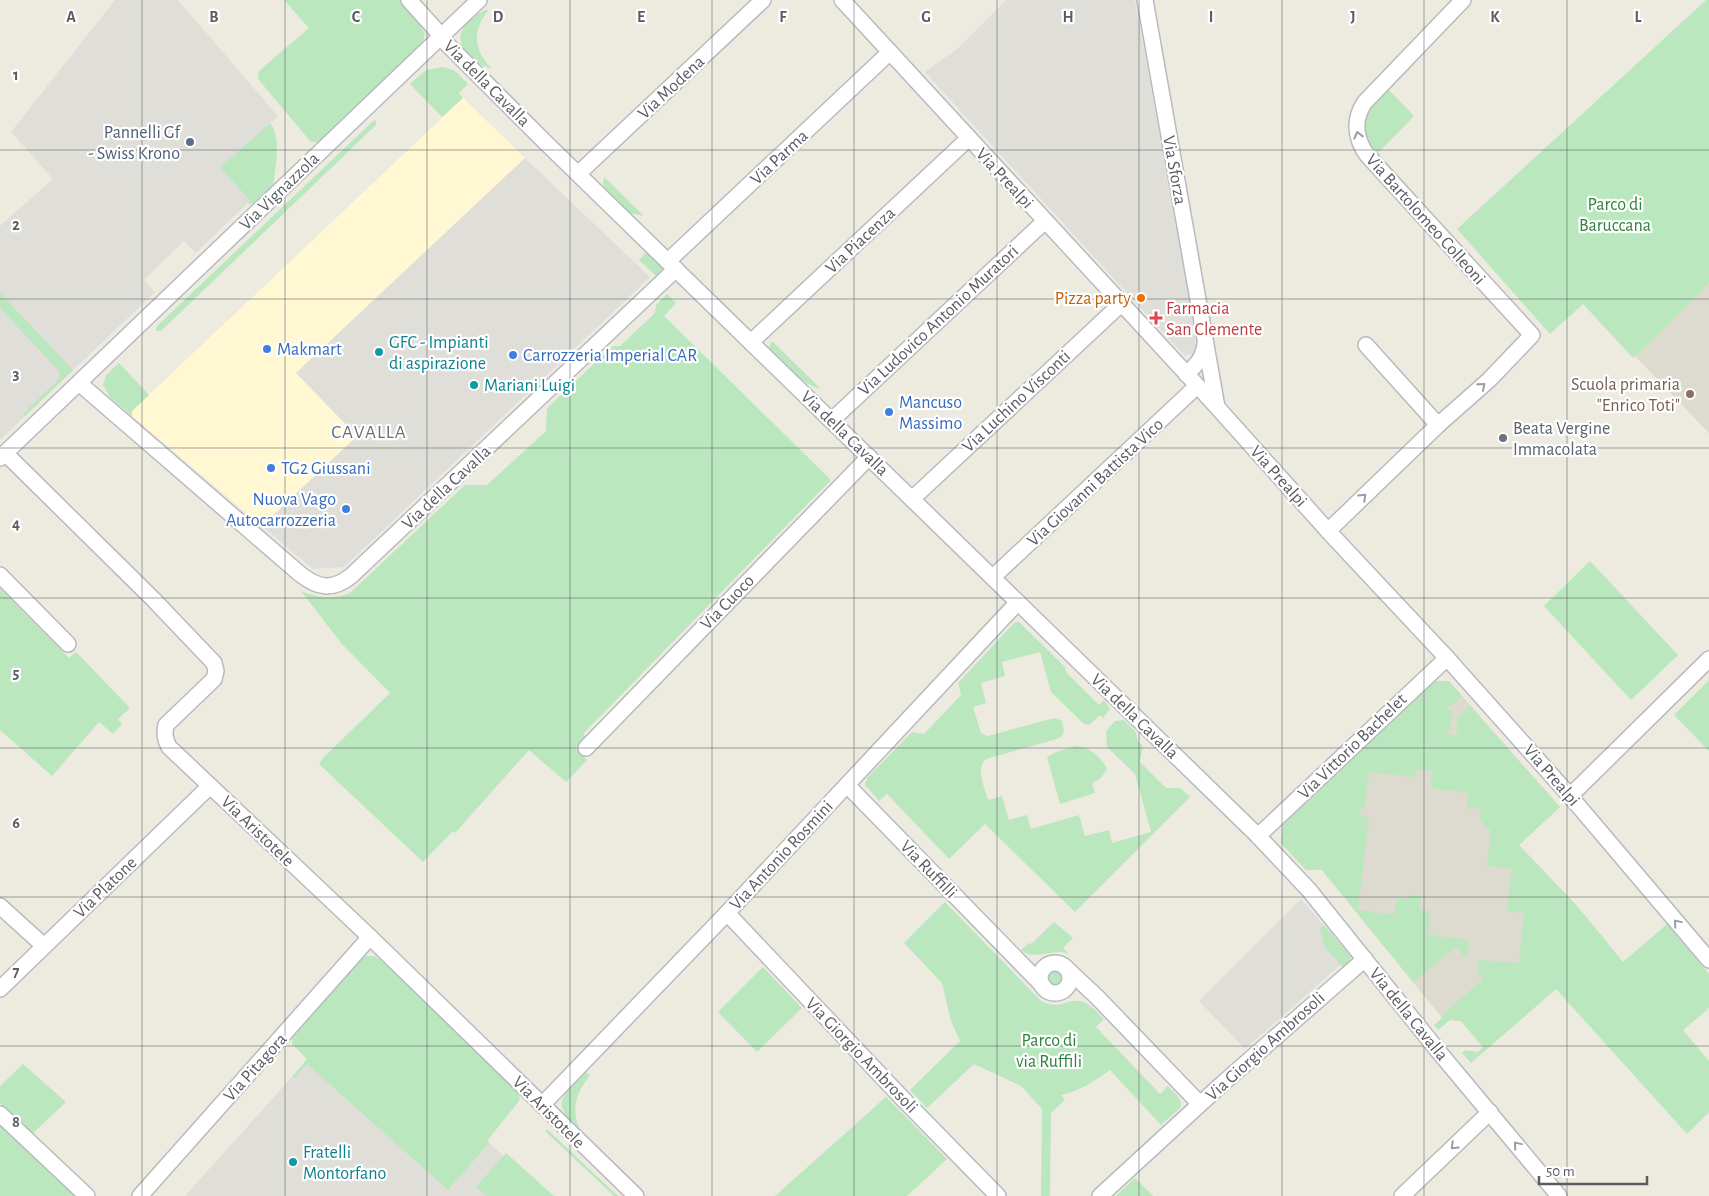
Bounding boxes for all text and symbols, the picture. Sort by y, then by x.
text: A [66,9,76,25]
text: B [209,9,219,25]
text: C [352,9,361,25]
text: D [493,9,504,25]
text: E [637,9,645,25]
text: F [779,9,787,25]
text: G [921,9,931,25]
text: H [1062,9,1074,25]
text: I [1209,9,1213,25]
text: J [1350,9,1356,25]
text: K [1490,9,1500,25]
text: L [1635,9,1642,25]
street label: Via della Cavalla [440,37,533,130]
street label: Via Modena [635,53,708,123]
text: 1 [13,67,19,83]
place label: Pannelli Gf - Swiss Krono [88,124,182,163]
street label: Via Parma [747,127,812,189]
one-way arrow [1353,131,1364,140]
street label: Via Sforza [1159,134,1189,206]
marker: Pannelli Gf - Swiss Krono [184,136,196,148]
street label: Via Prealpi [972,145,1037,212]
street label: Via Vignazzola [236,150,323,234]
street label: Via Bartolomeo Colleoni [1362,151,1488,288]
park label: Parco di Baruccana [1579,196,1651,235]
street label: Via Piacenza [822,204,899,277]
text: 2 [12,217,20,233]
street label: Via Ludovico Antonio Muratori [855,242,1022,399]
place label: Pizza party [1055,290,1131,308]
marker: Pizza party [1135,292,1147,304]
place label: Farmacia San Clemente [1166,300,1262,339]
marker: Farmacia San Clemente [1150,312,1162,324]
place label: GFC - Impianti di aspirazione [389,334,489,373]
place label: Makmart [277,341,342,359]
marker: Makmart [261,343,273,355]
marker: GFC - Impianti di aspirazione [373,346,385,358]
place label: Carrozzeria Imperial CAR [523,347,697,365]
street label: Via Luchino Visconti [959,347,1074,456]
marker: Carrozzeria Imperial CAR [507,349,519,361]
text: 3 [13,366,20,382]
place label: Scuola primaria "Enrico Toti" [1571,376,1680,415]
place label: Mariani Luigi [484,377,575,395]
marker: Mariani Luigi [468,379,480,391]
one-way arrow [1476,383,1485,392]
street label: Via della Cavalla [797,388,892,480]
marker: Scuola primaria "Enrico Toti" [1684,388,1696,400]
place label: Mancuso Massimo [899,394,962,433]
marker: Mancuso Massimo [883,406,895,418]
street label: Via Giovanni Battista Vico [1024,415,1167,550]
place label: Beata Vergine Immacolata [1513,420,1610,459]
district label: CAVALLA [331,423,407,442]
marker: Beata Vergine Immacolata [1497,432,1509,444]
street label: Via della Cavalla [399,442,494,533]
street label: Via Prealpi [1246,443,1310,511]
place label: TG2 Giussani [281,460,371,478]
marker: TG2 Giussani [265,462,277,474]
place label: Nuova Vago Autocarrozzeria [226,491,336,530]
one-way arrow [1357,494,1366,503]
marker: Nuova Vago Autocarrozzeria [340,503,352,515]
text: 4 [12,516,20,532]
street label: Via Cuoco [697,572,758,634]
text: 5 [13,665,20,681]
street label: Via della Cavalla [1087,671,1182,763]
street label: Via Vittorio Bachelet [1295,690,1411,803]
street label: Via Prealpi [1520,741,1583,810]
street label: Via Aristotele [217,793,297,871]
street label: Via Antonio Rosmini [727,798,837,914]
text: 6 [12,815,20,831]
street label: Via Ruffilli [896,837,960,902]
street label: Via Platone [71,854,141,922]
one-way arrow [1674,919,1683,928]
text: 7 [13,964,20,980]
street label: Via della Cavalla [1365,965,1451,1065]
street label: Via Giorgio Ambrosoli [1203,989,1329,1105]
street label: Via Giorgio Ambrosoli [802,994,921,1117]
street label: Via Pitagora [221,1030,291,1105]
park label: Parco di via Ruffili [1016,1032,1082,1071]
street label: Via Aristotele [509,1073,588,1152]
text: 8 [12,1114,20,1130]
one-way arrow [1451,1140,1460,1149]
one-way arrow [1514,1142,1522,1151]
place label: Fratelli Montorfano [303,1144,386,1183]
scale bar [1539,1154,1646,1186]
marker: Fratelli Montorfano [287,1156,299,1168]
text: 50 m [1546,1164,1575,1179]

